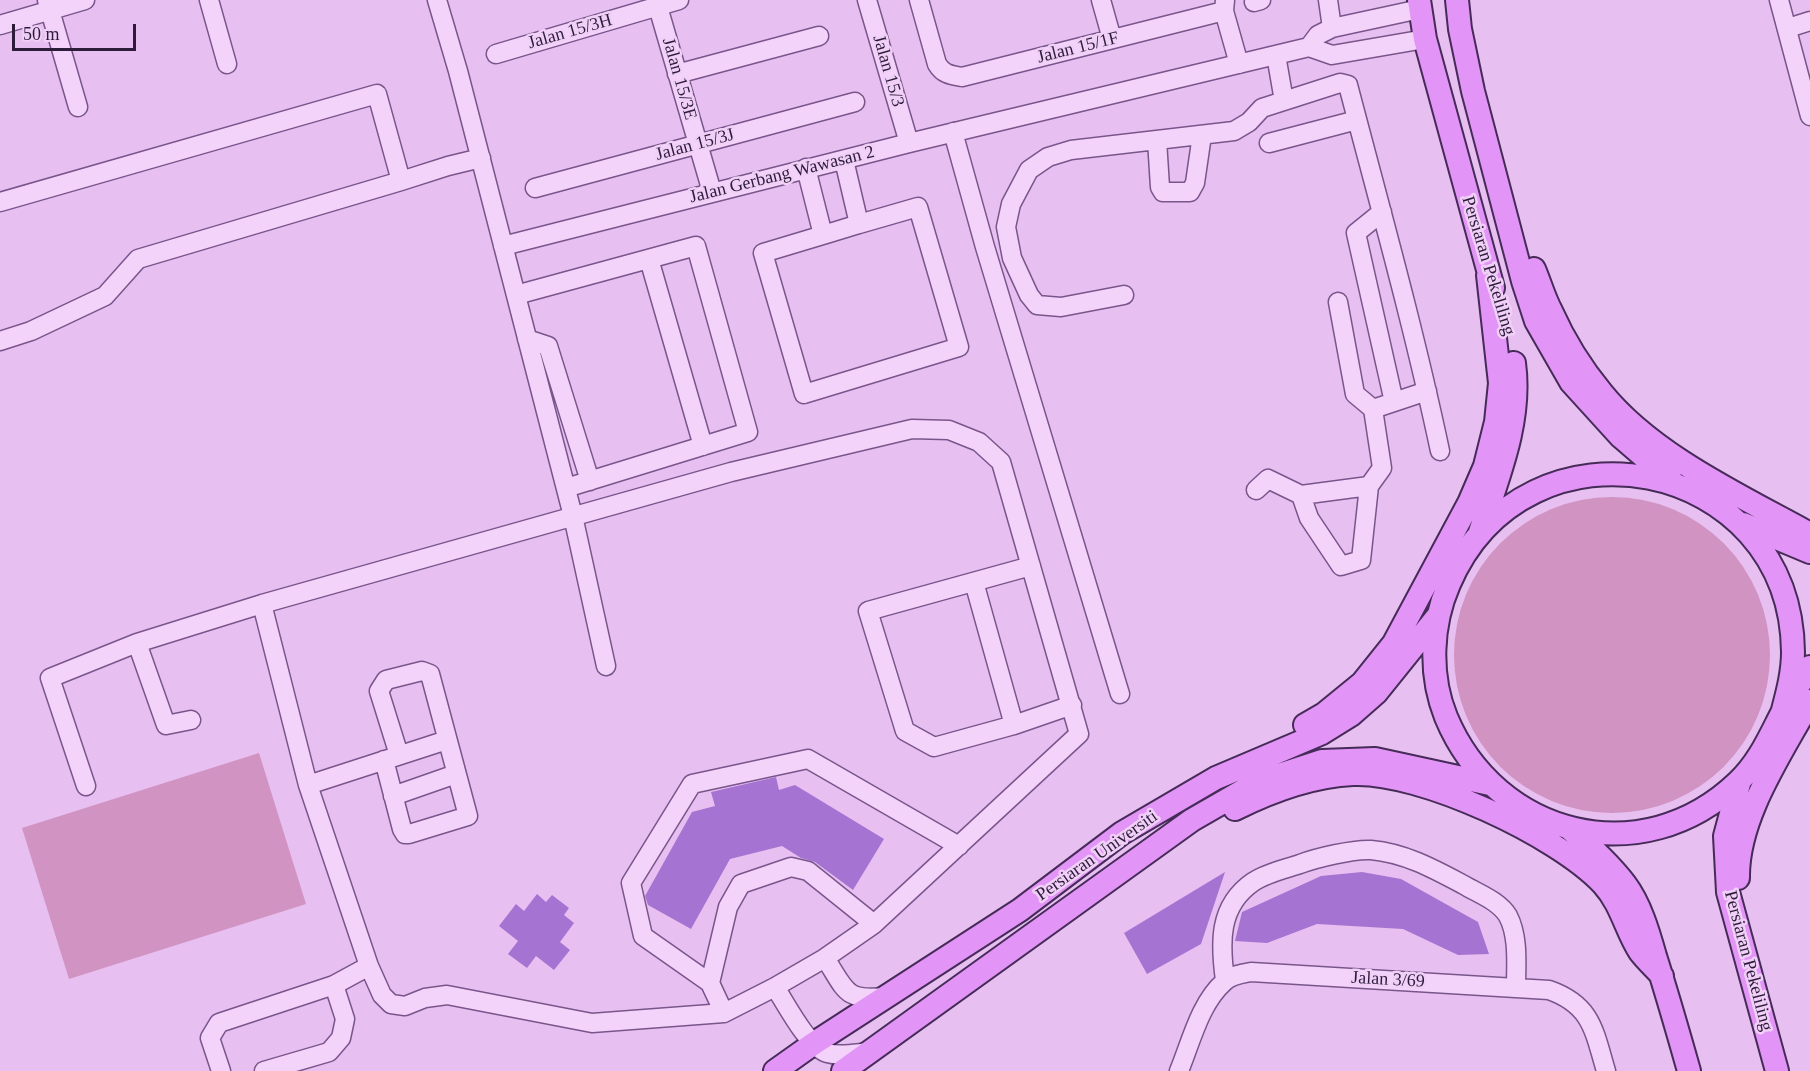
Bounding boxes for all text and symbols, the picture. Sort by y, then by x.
street label: Jalan 15/3H [525,10,615,54]
scale bar [15,12,140,50]
text: 50 m [23,24,60,44]
street label: Jalan 15/1F [1035,27,1121,69]
street label: Jalan 15/3 [867,33,909,109]
street label: Jalan 15/3E [657,35,701,123]
street label: Jalan 15/3J [653,124,737,166]
street label: Jalan Gerbang Wawasan 2 [687,142,877,208]
street label: Persiaran Pekeliling [1457,194,1519,338]
street label: Persiaran Universiti [1032,806,1162,906]
street label: Persiaran Pekeliling [1719,888,1777,1034]
street label: Jalan 3/69 [1351,967,1425,993]

